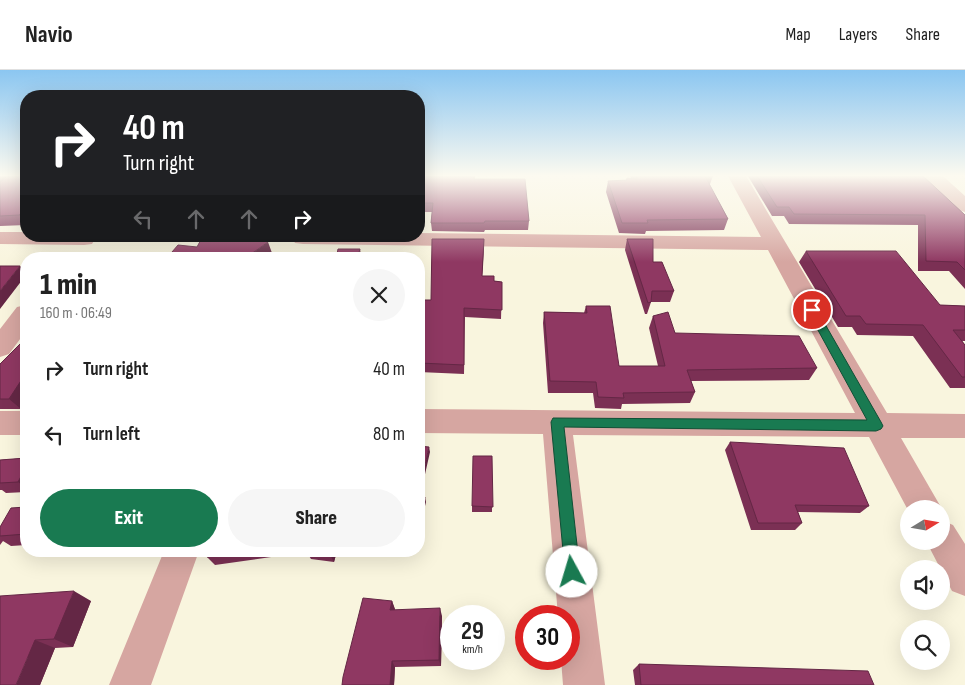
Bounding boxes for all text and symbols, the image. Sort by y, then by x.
text: Navio [25,20,73,49]
text: Map [786,24,811,45]
text: Layers [839,24,878,45]
text: Share [906,24,940,45]
text: 40 m [123,107,185,150]
icon: right [40,110,105,175]
text: Turn right [123,150,194,177]
icon: left [129,205,157,233]
icon: ahead [182,205,210,233]
icon: ahead [235,205,263,233]
icon: right [288,205,316,233]
text: 1 min [40,267,97,303]
button: close [353,269,405,321]
pin [791,289,833,331]
icon: arrive [798,296,826,324]
text: 160 m · 06:49 [40,304,112,323]
icon: right [40,356,68,384]
text: Turn right [83,358,148,381]
text: 40 m [373,358,405,381]
icon: left [40,421,68,449]
text: Turn left [83,423,140,446]
text: 80 m [373,423,405,446]
button: Exit [40,489,218,547]
button: Share [228,489,405,547]
north arrow [900,500,950,550]
map controls [900,500,950,670]
position arrow [545,545,597,597]
button: sound [900,560,950,610]
speed limit sign: 30 [515,605,580,670]
text: 29 [461,616,484,647]
button: search [900,620,950,670]
text: km/h [462,642,483,657]

